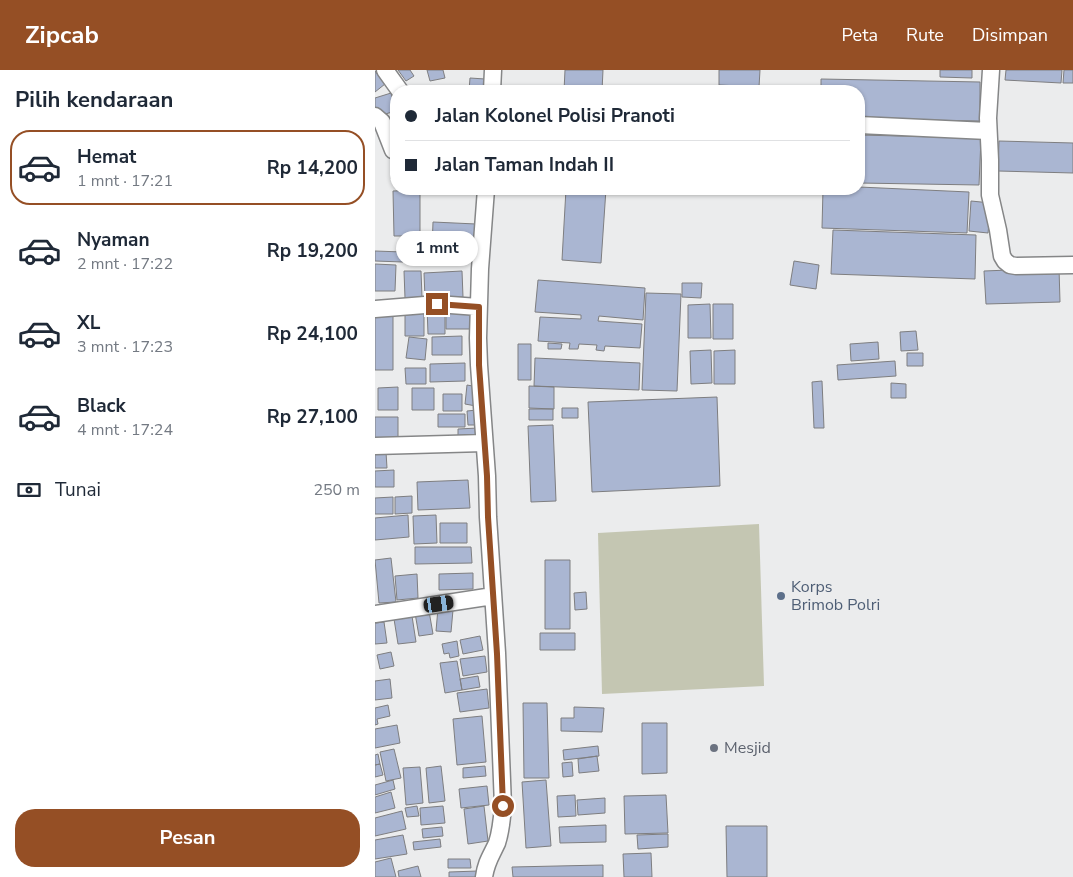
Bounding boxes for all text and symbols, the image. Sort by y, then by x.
text: Zipcab [25,19,99,51]
text: Peta [842,23,878,47]
text: Rute [906,23,944,47]
text: Disimpan [972,23,1048,47]
text: Pilih kendaraan [15,85,173,115]
text: Jalan Kolonel Polisi Pranoti [435,103,675,129]
text: Hemat [77,144,136,170]
icon: car [17,145,62,190]
text: Jalan Taman Indah II [435,152,614,178]
text: Rp 14,200 [267,155,358,181]
text: 1 mnt · 17:21 [77,170,173,192]
text: Nyaman [77,227,150,253]
icon: car [17,228,62,273]
callout: 1 mnt [396,232,478,266]
text: 1 mnt [415,237,459,259]
text: Rp 19,200 [267,238,358,264]
text: 2 mnt · 17:22 [77,253,173,275]
route end [426,293,448,315]
text: XL [77,310,100,336]
icon: car [17,311,62,356]
text: Rp 24,100 [267,321,358,347]
text: 3 mnt · 17:23 [77,336,173,358]
text: Black [77,393,126,419]
icon: car [17,394,62,439]
text: Rp 27,100 [267,404,358,430]
text: 4 mnt · 17:24 [77,419,173,441]
icon: cash [15,476,43,504]
text: Tunai [55,477,101,503]
text: 250 m [313,479,360,501]
place label: Korps Brimob Polri [791,576,880,616]
marker: Korps Brimob Polri [775,590,787,602]
car [423,594,454,614]
place label: Mesjid [724,737,771,759]
marker: Mesjid [708,742,720,754]
route start [492,795,514,817]
button: Pesan [15,809,360,867]

